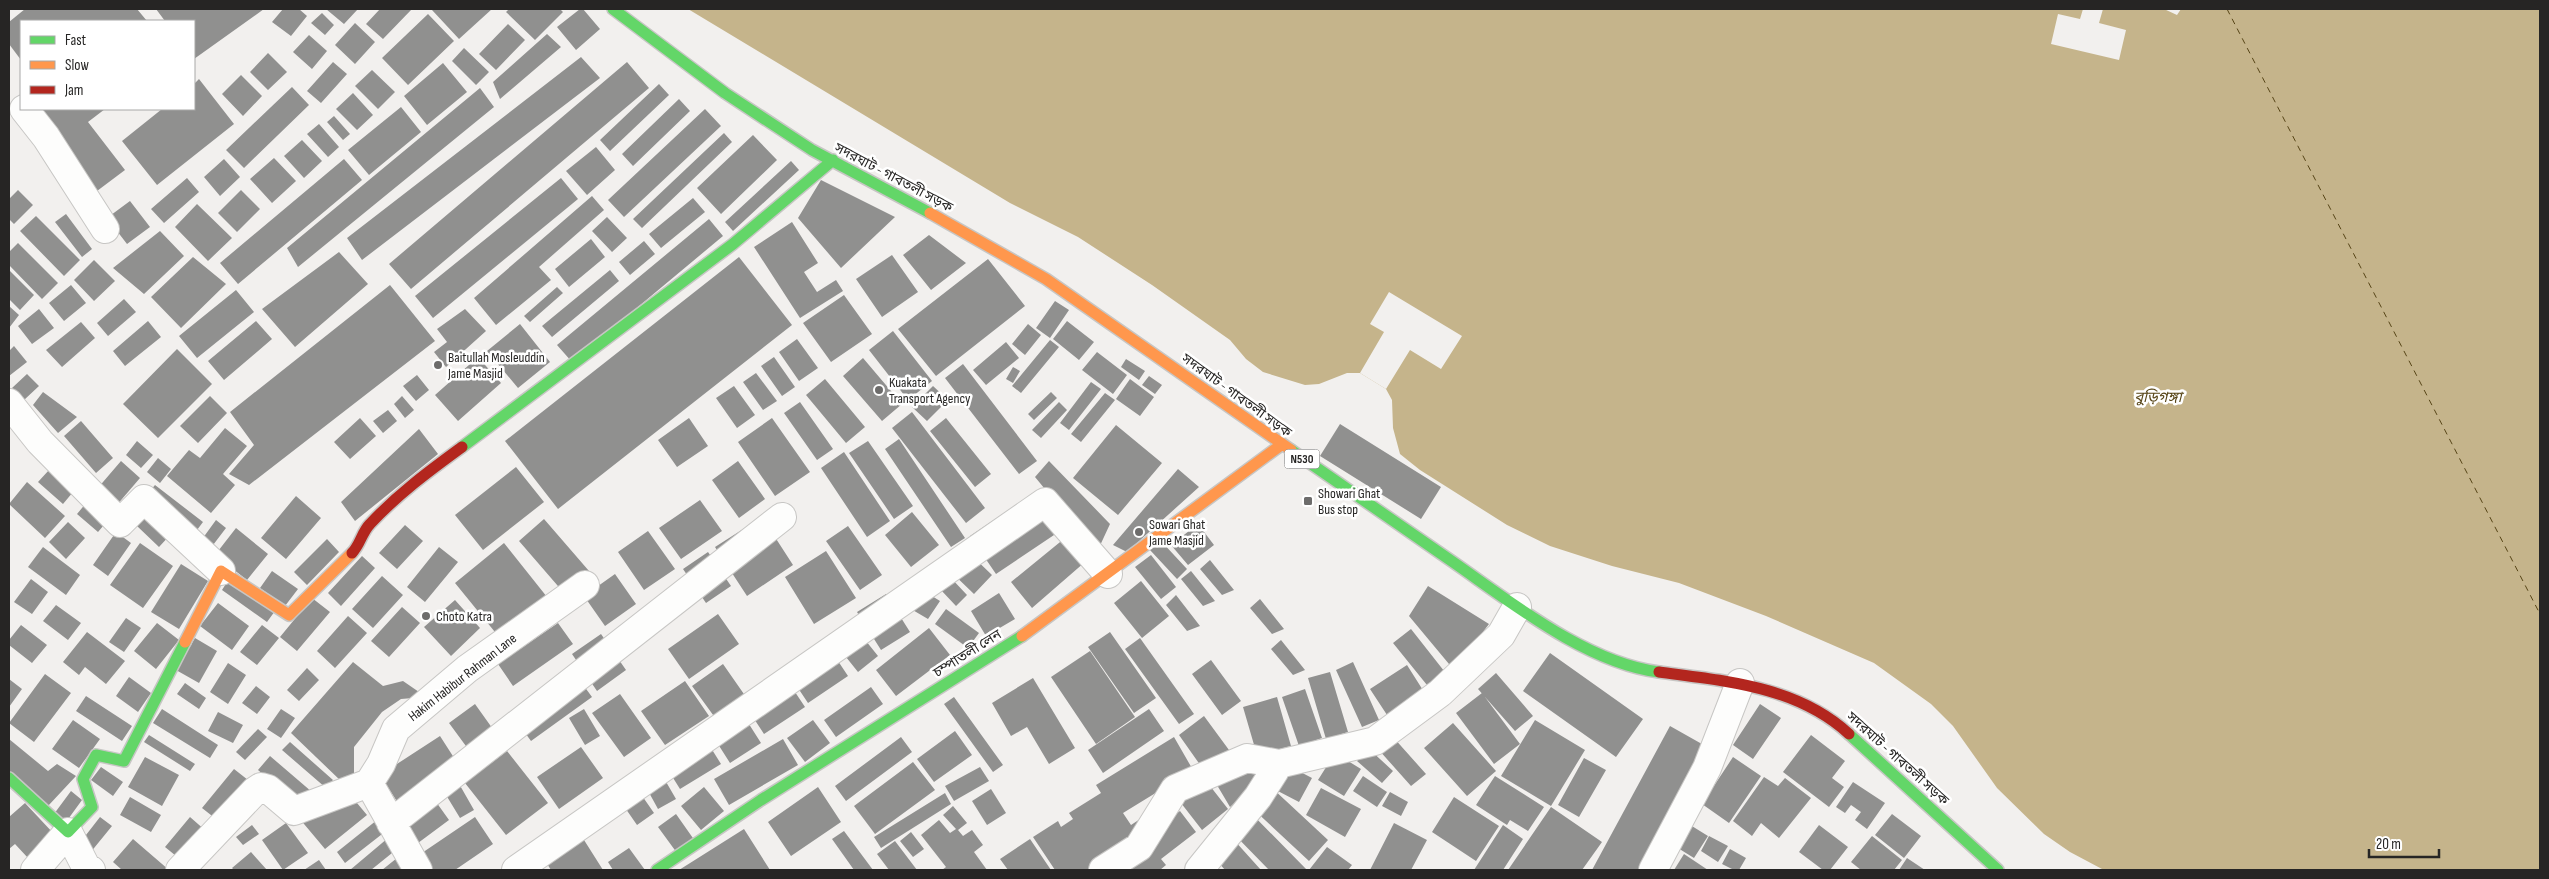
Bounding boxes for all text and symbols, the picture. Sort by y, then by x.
legend [20,20,195,110]
text: Fast [65,31,87,50]
text: Slow [65,56,89,75]
text: Jam [64,81,83,100]
street label: সদরঘাট - গাবতলী সড়ক [831,139,957,216]
place label: Baitullah Mosleuddin Jame Masjid [447,349,545,382]
street label: সদরঘাট - গাবতলী সড়ক [1178,349,1296,441]
marker: Baitullah Mosleuddin Jame Masjid [432,359,444,371]
place label: Kuakata Transport Agency [889,374,971,407]
marker: Kuakata Transport Agency [873,384,885,396]
water label: বুড়িগঙ্গা [2134,388,2185,407]
road number: N530 [1284,449,1320,468]
place label: Showari Ghat Bus stop [1318,485,1380,518]
marker: Showari Ghat Bus stop [1302,495,1314,507]
place label: Sowari Ghat Jame Masjid [1148,516,1205,549]
marker: Sowari Ghat Jame Masjid [1133,526,1145,538]
place label: Choto Katra [436,608,492,625]
marker: Choto Katra [420,610,432,622]
street label: চম্পাতলী লেন [929,625,1005,682]
street label: Hakim Habibur Rahman Lane [405,630,520,725]
street label: সদরঘাট - গাবতলী সড়ক [1842,707,1953,809]
scale bar [2369,826,2439,858]
text: 20 m [2376,835,2401,854]

